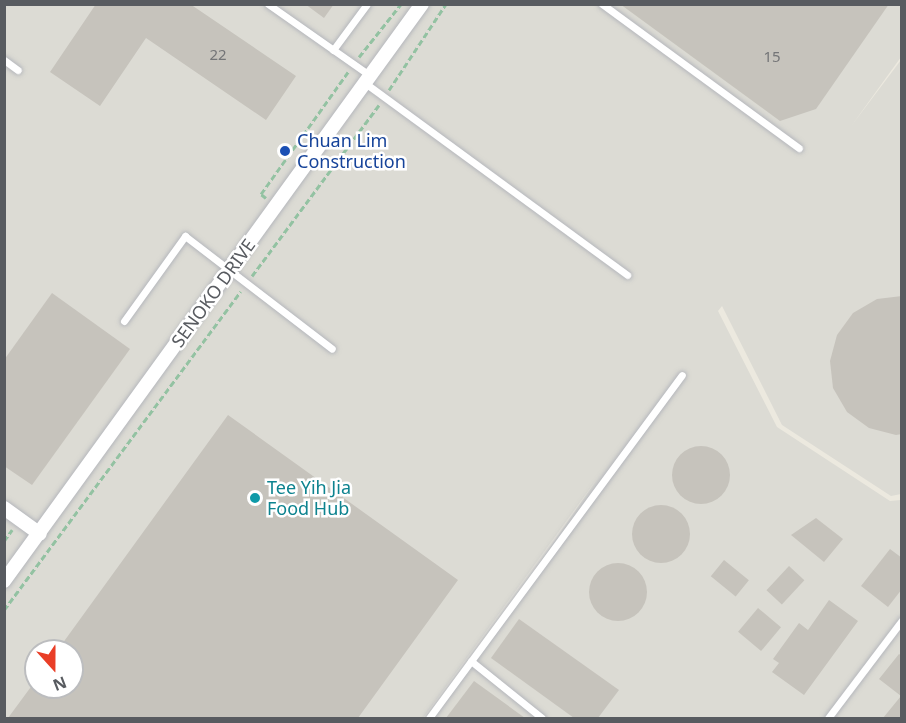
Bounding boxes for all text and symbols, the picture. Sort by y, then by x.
house number: 22 [209,46,227,64]
house number: 15 [763,48,781,66]
place label: Chuan Lim Construction [297,130,406,172]
marker: Chuan Lim Construction [278,144,292,158]
street label: SENOKO DRIVE [167,235,259,351]
place label: Tee Yih Jia Food Hub [267,477,351,520]
marker: Tee Yih Jia Food Hub [248,491,262,505]
north arrow [24,639,84,699]
text: N [50,671,70,697]

